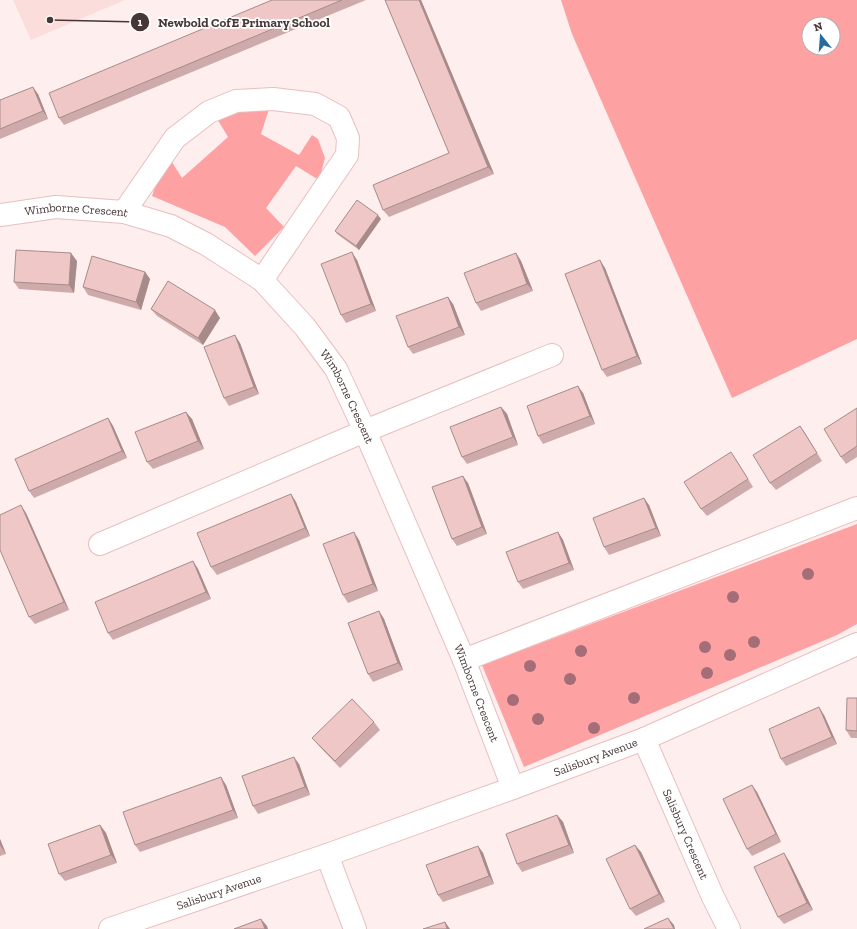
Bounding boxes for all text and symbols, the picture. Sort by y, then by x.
callout: Newbold CofE Primary School [130,9,338,34]
text: 1 [138,15,143,29]
text: Newbold CofE Primary School [158,15,330,30]
north arrow [801,16,841,56]
text: N [812,19,825,34]
street label: Wimborne Crescent [24,200,131,220]
street label: Wimborne Crescent [317,347,377,446]
street label: Wimborne Crescent [451,642,502,745]
street label: Salisbury Avenue [552,735,640,779]
street label: Salisbury Crescent [660,787,712,882]
street label: Salisbury Avenue [175,871,263,913]

